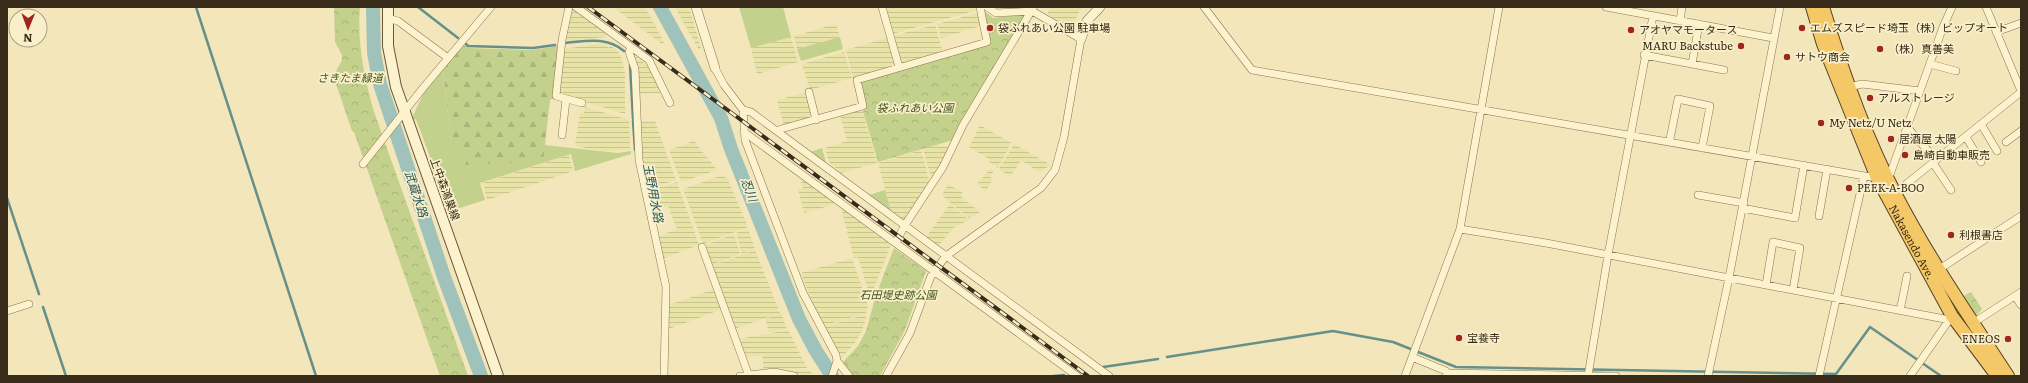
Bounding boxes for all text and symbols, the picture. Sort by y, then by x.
north arrow [8,8,48,48]
place label: 袋ふれあい公園 駐車場 [998,19,1110,35]
place label: エムズスピード埼玉（株）ビップオート [1810,19,2008,35]
place label: アオヤマモータース [1639,21,1737,37]
marker: 袋ふれあい公園 駐車場 [985,23,995,33]
marker: エムズスピード埼玉（株）ビップオート [1797,23,1807,33]
marker: アオヤマモータース [1626,25,1636,35]
text: N [23,31,33,47]
place label: MARU Backstube [1642,37,1733,53]
place label: （株）真善美 [1888,40,1954,56]
marker: MARU Backstube [1736,41,1746,51]
marker: （株）真善美 [1875,44,1885,54]
place label: サトウ商会 [1795,48,1850,64]
marker: サトウ商会 [1782,52,1792,62]
park label: さきたま緑道 [317,69,385,85]
place label: アルストレージ [1878,89,1955,105]
marker: アルストレージ [1865,93,1875,103]
park label: 袋ふれあい公園 [877,99,955,115]
place label: My Netz/U Netz [1829,114,1912,130]
marker: My Netz/U Netz [1816,118,1826,128]
place label: 居酒屋 太陽 [1899,130,1956,146]
marker: 居酒屋 太陽 [1886,134,1896,144]
place label: 島崎自動車販売 [1913,146,1990,162]
marker: 島崎自動車販売 [1900,150,1910,160]
street label: 上中森鴻巣線 [427,155,465,222]
water label: 玉野用水路 [639,162,669,225]
water label: 武蔵水路 [401,168,433,220]
water label: 忍川 [737,175,763,206]
place label: PEEK-A-BOO [1857,179,1924,195]
marker: PEEK-A-BOO [1844,183,1854,193]
street label: Nakasendo Ave. [1886,201,1940,282]
place label: 利根書店 [1959,226,2003,242]
marker: 利根書店 [1946,230,1956,240]
park label: 石田堤史跡公園 [860,286,938,302]
place label: 宝養寺 [1467,329,1500,345]
place label: ENEOS [1962,330,2000,346]
marker: 宝養寺 [1454,333,1464,343]
marker: ENEOS [2003,334,2013,344]

